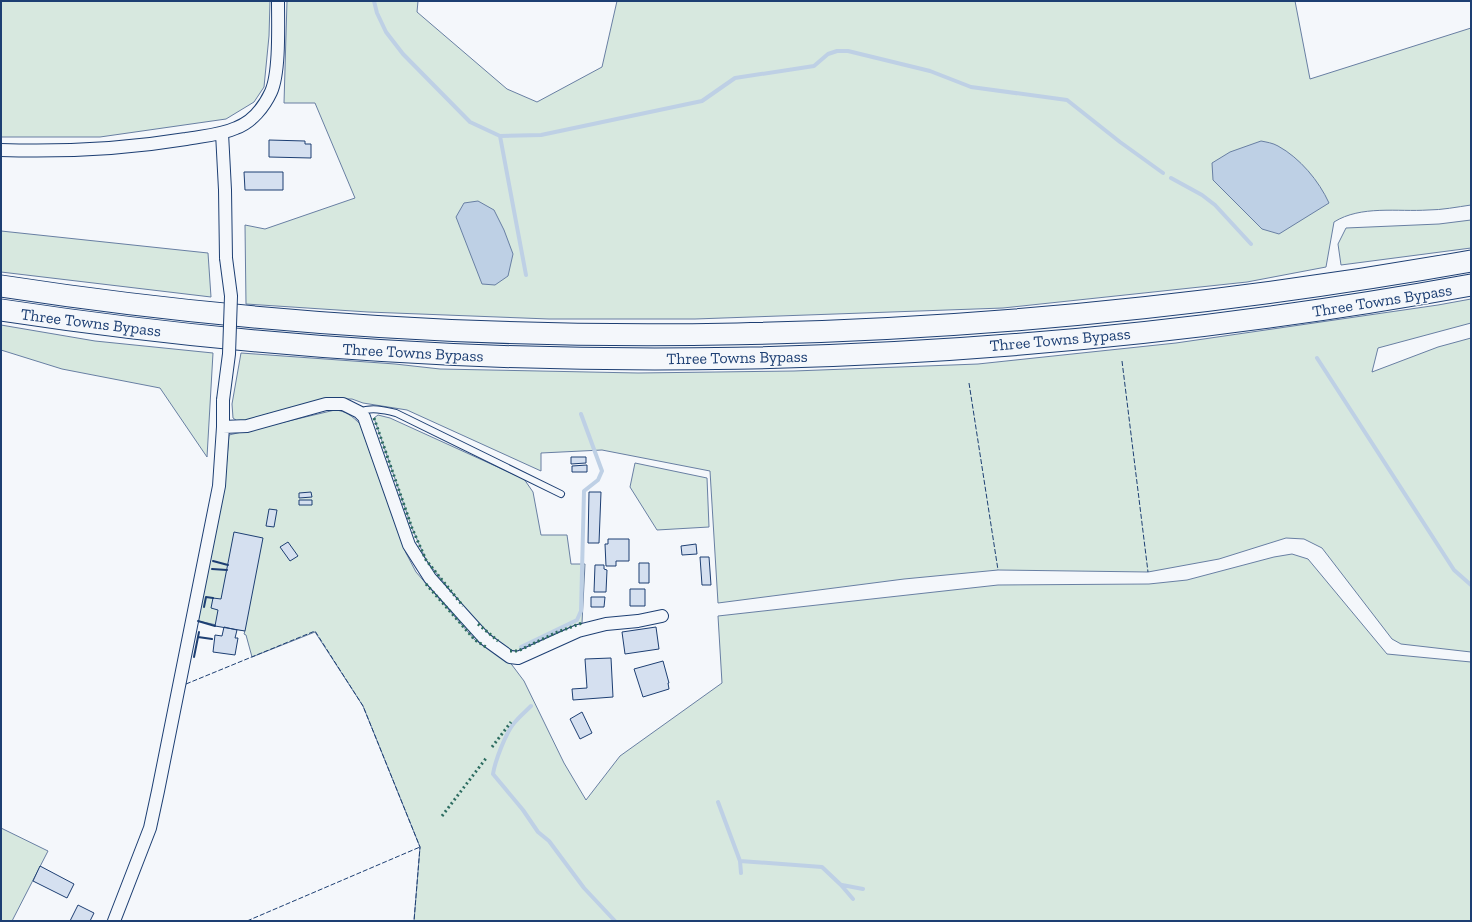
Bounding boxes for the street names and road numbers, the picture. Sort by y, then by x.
street label: Three Towns Bypass [1311,280,1453,321]
street label: Three Towns Bypass [20,304,162,341]
street label: Three Towns Bypass [989,324,1131,355]
street label: Three Towns Bypass [342,339,484,366]
street label: Three Towns Bypass [666,347,808,368]

